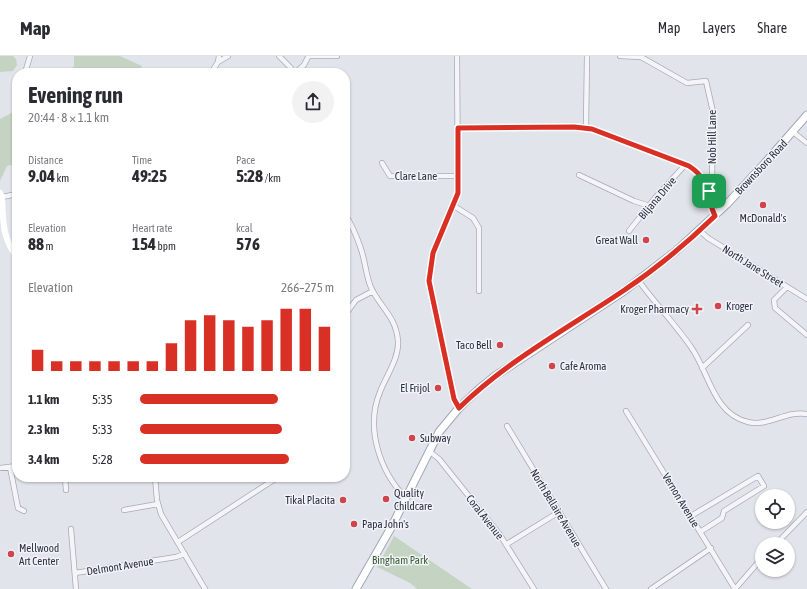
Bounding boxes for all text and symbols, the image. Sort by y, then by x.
text: Map [20,17,51,39]
text: Map [658,20,680,36]
text: Layers [702,20,735,36]
text: Share [757,20,787,36]
button: share [292,81,334,123]
text: Evening run [28,82,123,108]
text: 20:44 · 8 × 1.1 km [28,110,109,125]
street label: Nob Hill Lane [706,110,718,164]
street label: Brownsboro Road [733,137,789,197]
text: Distance [28,154,63,166]
text: Time [132,154,152,166]
text: Pace [236,154,255,166]
text: 9.04 [28,166,55,186]
text: 49:25 [132,166,167,186]
text: 5:28 [236,166,263,186]
street label: Clare Lane [395,170,437,182]
text: km [55,172,69,184]
text: /km [263,172,281,184]
street label: Biljana Drive [636,174,678,222]
pin [692,174,726,208]
icon: arrive [698,180,720,202]
marker: McDonald's [758,200,768,210]
place label: McDonald's [740,212,787,224]
text: Elevation [28,222,66,234]
text: Heart rate [132,222,173,234]
text: kcal [236,222,253,234]
text: 88 [28,234,44,254]
text: 154 [132,234,156,254]
text: 576 [236,234,260,254]
place label: Great Wall [596,234,638,246]
marker: Great Wall [641,235,651,245]
text: m [44,240,53,252]
text: bpm [156,240,176,252]
street label: North Jane Street [720,243,786,289]
text: Elevation [28,280,73,295]
text: 266–275 m [281,280,334,295]
place label: Kroger [726,300,753,312]
marker: Kroger [713,301,723,311]
place label: Kroger Pharmacy [620,303,689,315]
marker: Kroger Pharmacy [692,304,702,314]
place label: Taco Bell [456,339,492,351]
marker: Taco Bell [495,340,505,350]
place label: Cafe Aroma [560,360,606,372]
marker: Cafe Aroma [547,361,557,371]
place label: El Frijol [400,382,430,394]
marker: El Frijol [433,383,443,393]
text: 1.1 km [28,392,59,407]
text: 5:35 [92,392,113,407]
text: 2.3 km [28,422,59,437]
text: 5:33 [92,422,113,437]
place label: Subway [420,432,452,444]
marker: Subway [407,433,417,443]
text: 3.4 km [28,452,59,467]
text: 5:28 [92,452,113,467]
street label: North Bellaire Avenue [528,467,584,549]
street label: Vernon Avenue [660,471,702,529]
place label: Quality Childcare [394,487,432,512]
map controls [755,489,795,577]
button: locate [755,489,795,529]
street label: Coral Avenue [464,492,506,542]
place label: Tikal Placita [285,494,335,506]
marker: Quality Childcare [381,494,391,504]
marker: Tikal Placita [338,495,348,505]
place label: Papa John's [362,518,409,530]
marker: Papa John's [349,519,359,529]
button: layers [755,537,795,577]
place label: Mellwood Art Center [19,542,60,567]
marker: Mellwood Art Center [6,549,16,559]
park label: Bingham Park [372,554,428,566]
street label: Delmont Avenue [86,555,154,577]

